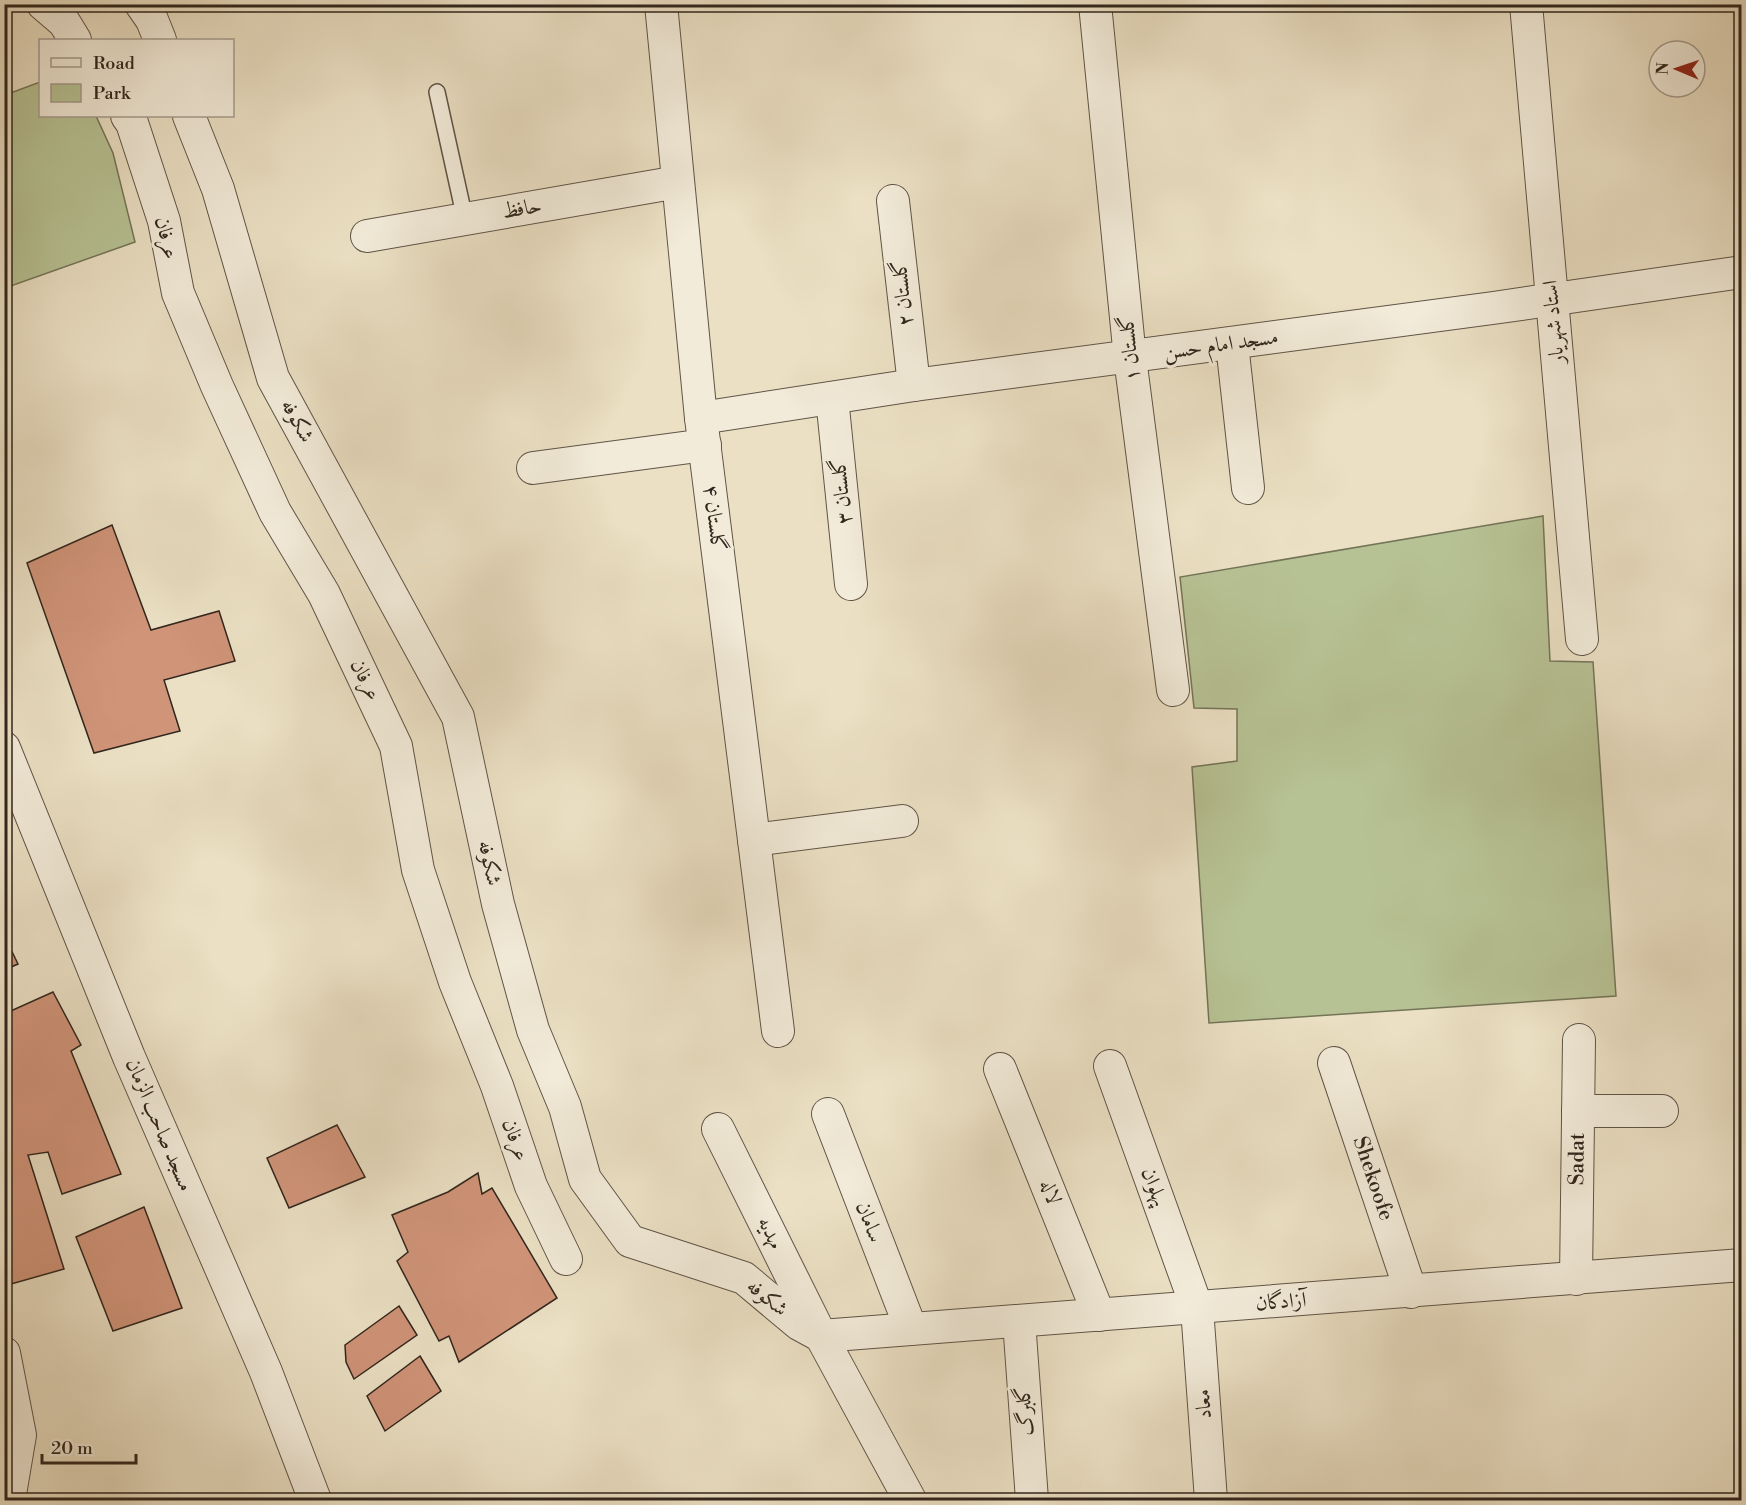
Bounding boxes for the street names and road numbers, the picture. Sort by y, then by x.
street label: حافظ [500,193,544,225]
street label: عرفان [148,214,183,262]
street label: گلستان ۲ [886,258,919,328]
street label: استاد شهریار [1537,279,1571,367]
street label: گلستان ۱ [1113,313,1146,383]
street label: مسجد امام حسن [1162,324,1281,370]
street label: شکوفه [275,395,319,447]
street label: گلستان ۳ [825,456,858,526]
street label: گلستان ۴ [697,483,732,553]
street label: عرفان [343,655,386,705]
street label: شکوفه [472,838,506,888]
street label: مسجد صاحب الزمان [119,1055,199,1195]
street label: عرفان [495,1115,534,1165]
street label: Sadat [1564,1132,1591,1186]
street label: Shekoofe [1347,1133,1399,1224]
street label: پهلوان [1135,1164,1173,1210]
street label: لاله [1033,1176,1067,1208]
street label: سامان [849,1198,889,1246]
street label: مهدیه [751,1213,789,1253]
street label: شکوفه [741,1274,793,1322]
street label: آزادگان [1255,1286,1310,1317]
street label: گلبرگ [1009,1385,1040,1437]
street label: معاد [1190,1388,1218,1420]

